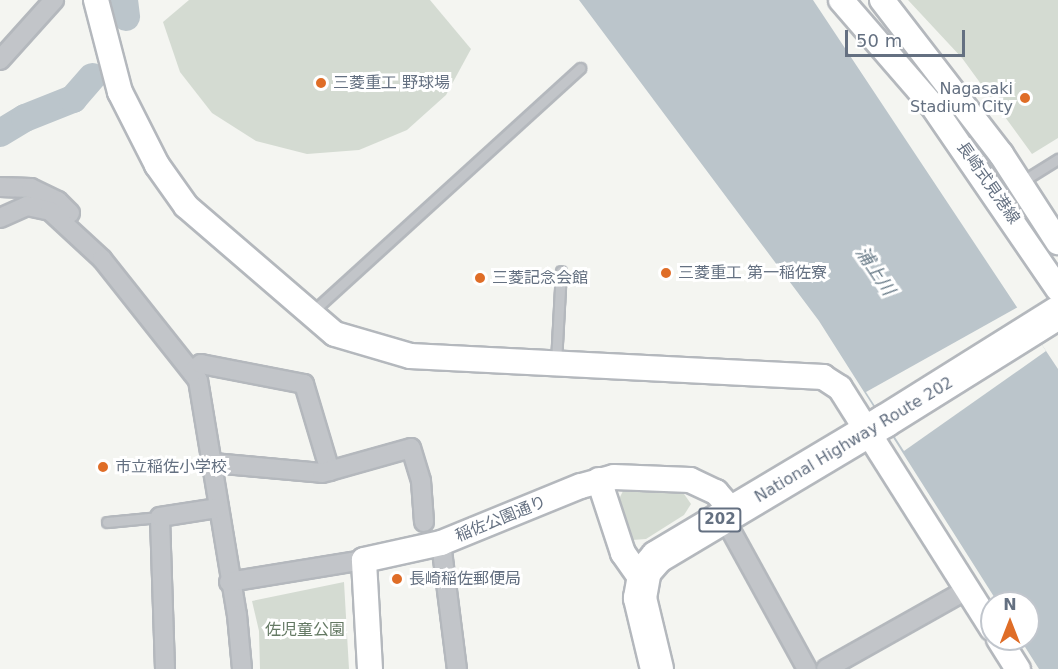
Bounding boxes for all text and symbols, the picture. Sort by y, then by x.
scale bar [848,18,968,56]
text: 50 m [856,30,902,51]
place label: 三菱重工 野球場 [333,73,450,93]
marker: 三菱重工 野球場 [314,76,328,90]
place label: Nagasaki Stadium City [910,79,1013,117]
marker: Nagasaki Stadium City [1018,91,1032,105]
street label: 長崎式見港線 [953,138,1023,228]
water label: 浦上川 [851,243,899,299]
place label: 三菱重工 第一稲佐寮 [678,263,827,283]
marker: 三菱重工 第一稲佐寮 [659,266,673,280]
place label: 三菱記念会館 [492,268,588,288]
marker: 三菱記念会館 [473,271,487,285]
street label: National Highway Route 202 [751,373,957,507]
place label: 市立稲佐小学校 [115,457,227,477]
marker: 市立稲佐小学校 [96,460,110,474]
street label: 稲佐公園通り [453,492,549,546]
road number: 202 [698,508,742,532]
place label: 長崎稲佐郵便局 [409,569,521,589]
marker: 長崎稲佐郵便局 [390,572,404,586]
north arrow [980,591,1040,651]
text: N [1003,595,1017,614]
park label: 佐児童公園 [265,620,345,640]

